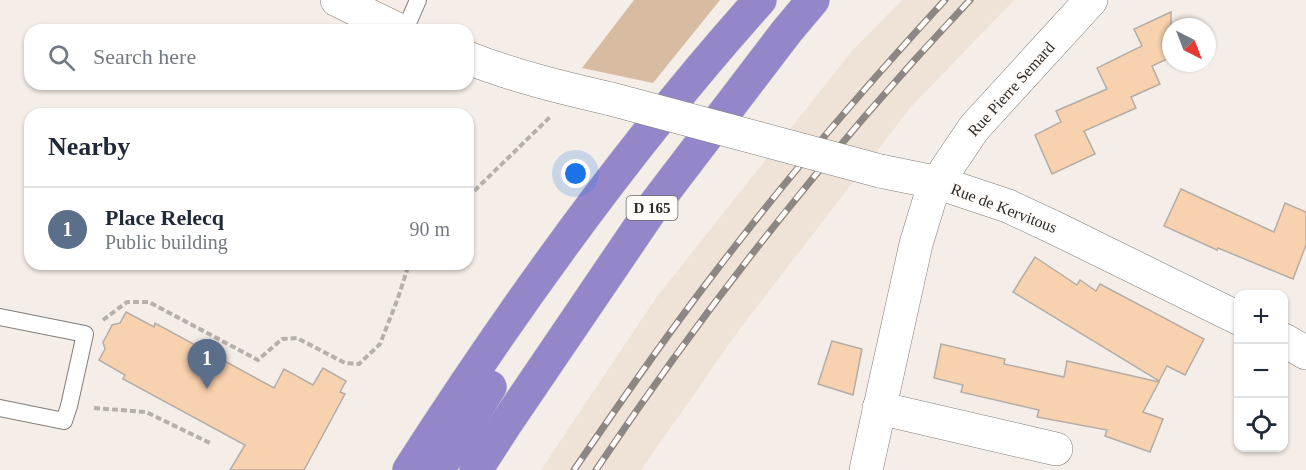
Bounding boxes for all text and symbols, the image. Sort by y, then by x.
north arrow [1162,18,1216,72]
search box [24,24,474,90]
street label: Rue Pierre Semard [964,38,1058,140]
icon: search [45,41,78,74]
text: Search here [93,44,196,69]
text: Nearby [48,132,130,161]
your location [561,159,590,188]
street label: Rue de Kervitous [949,180,1059,236]
road number: D 165 [626,196,678,220]
text: Place Relecq [105,205,224,230]
text: 1 [63,218,73,240]
text: 90 m [409,218,450,240]
text: Public building [105,231,228,253]
map controls [1234,290,1288,452]
button: + [1234,290,1288,344]
pin: 1 [188,340,226,389]
button: − [1234,344,1288,398]
button: locate [1234,398,1288,452]

